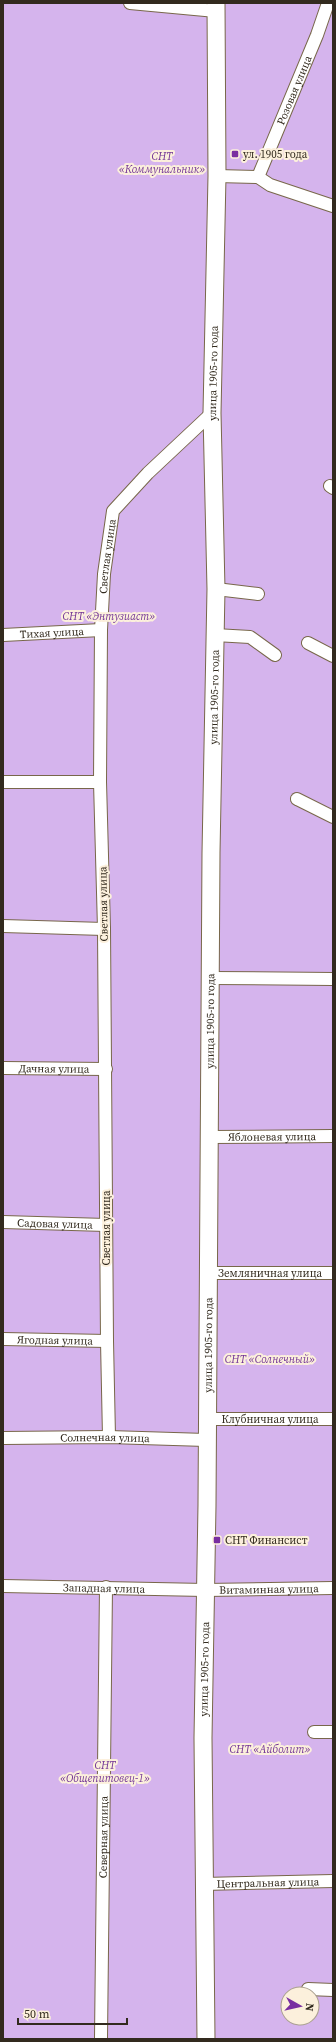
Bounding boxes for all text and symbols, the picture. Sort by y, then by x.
street label: Розовая улица [273,53,316,127]
place label: ул. 1905 года [243,147,308,162]
park label: СНТ «Коммунальник» [119,149,205,177]
marker: ул. 1905 года [230,149,240,159]
street label: улица 1905-го года [205,325,222,421]
street label: Светлая улица [96,518,120,594]
park label: СНТ «Энтузиаст» [63,609,155,624]
street label: Тихая улица [20,624,85,642]
street label: улица 1905-го года [206,649,223,745]
street label: Светлая улица [95,866,112,942]
street label: улица 1905-го года [203,973,218,1069]
street label: Дачная улица [19,1061,90,1077]
street label: Яблоневая улица [228,1129,317,1145]
street label: Светлая улица [99,1190,114,1266]
street label: Садовая улица [17,1215,93,1233]
street label: Земляничная улица [218,1266,322,1281]
street label: улица 1905-го года [201,1297,216,1393]
street label: Ягодная улица [17,1332,94,1349]
park label: СНТ «Солнечный» [225,1352,315,1367]
street label: Клубничная улица [221,1412,319,1427]
street label: Солнечная улица [60,1430,150,1446]
place label: СНТ Финансист [225,1533,308,1548]
marker: СНТ Финансист [212,1535,222,1545]
street label: Западная улица [63,1580,146,1597]
street label: Витаминная улица [219,1581,319,1598]
street label: улица 1905-го года [196,1621,213,1717]
park label: СНТ «Айболит» [229,1742,311,1757]
park label: СНТ «Общепитовец-1» [60,1758,150,1786]
street label: Северная улица [96,1795,112,1878]
street label: Центральная улица [217,1874,320,1892]
north arrow [280,1986,320,2026]
scale bar [18,2000,127,2026]
text: N [301,2002,317,2012]
text: 50 m [24,2006,50,2022]

